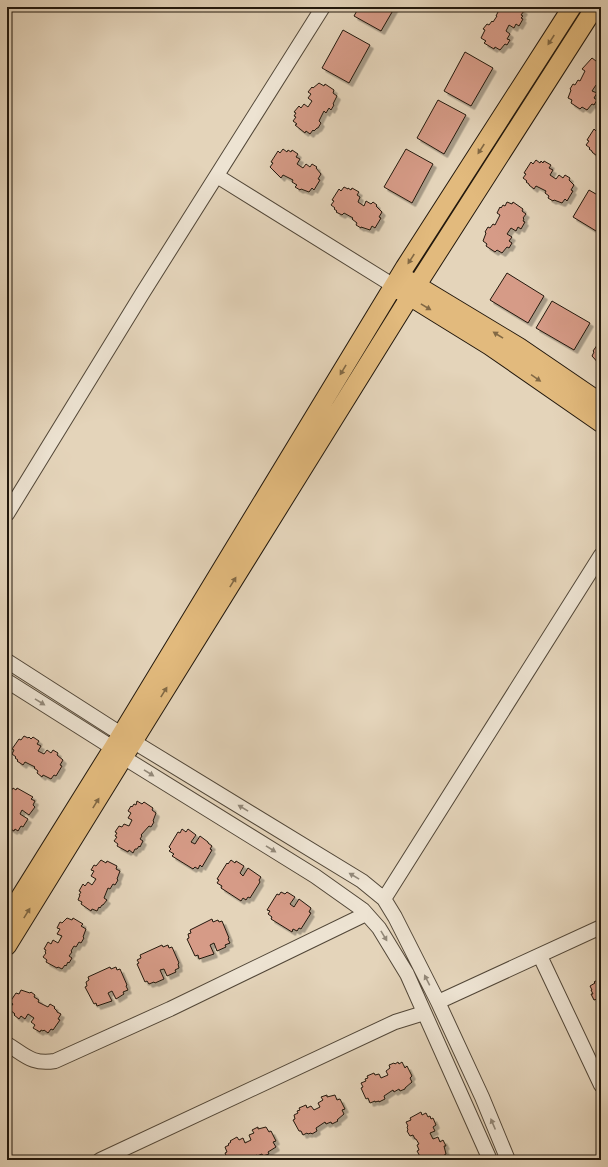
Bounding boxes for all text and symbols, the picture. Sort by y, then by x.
one-way arrow [547,35,555,45]
one-way arrow [477,144,485,154]
one-way arrow [407,253,414,265]
one-way arrow [420,304,432,311]
one-way arrow [492,331,504,338]
one-way arrow [339,364,346,376]
one-way arrow [530,374,541,382]
one-way arrow [229,576,236,587]
one-way arrow [160,687,168,697]
one-way arrow [35,698,45,706]
one-way arrow [144,769,154,777]
one-way arrow [92,797,99,808]
one-way arrow [237,805,249,812]
one-way arrow [266,845,276,853]
one-way arrow [349,872,359,880]
one-way arrow [24,907,31,919]
one-way arrow [380,931,388,941]
one-way arrow [424,975,430,986]
one-way arrow [490,1118,496,1130]

